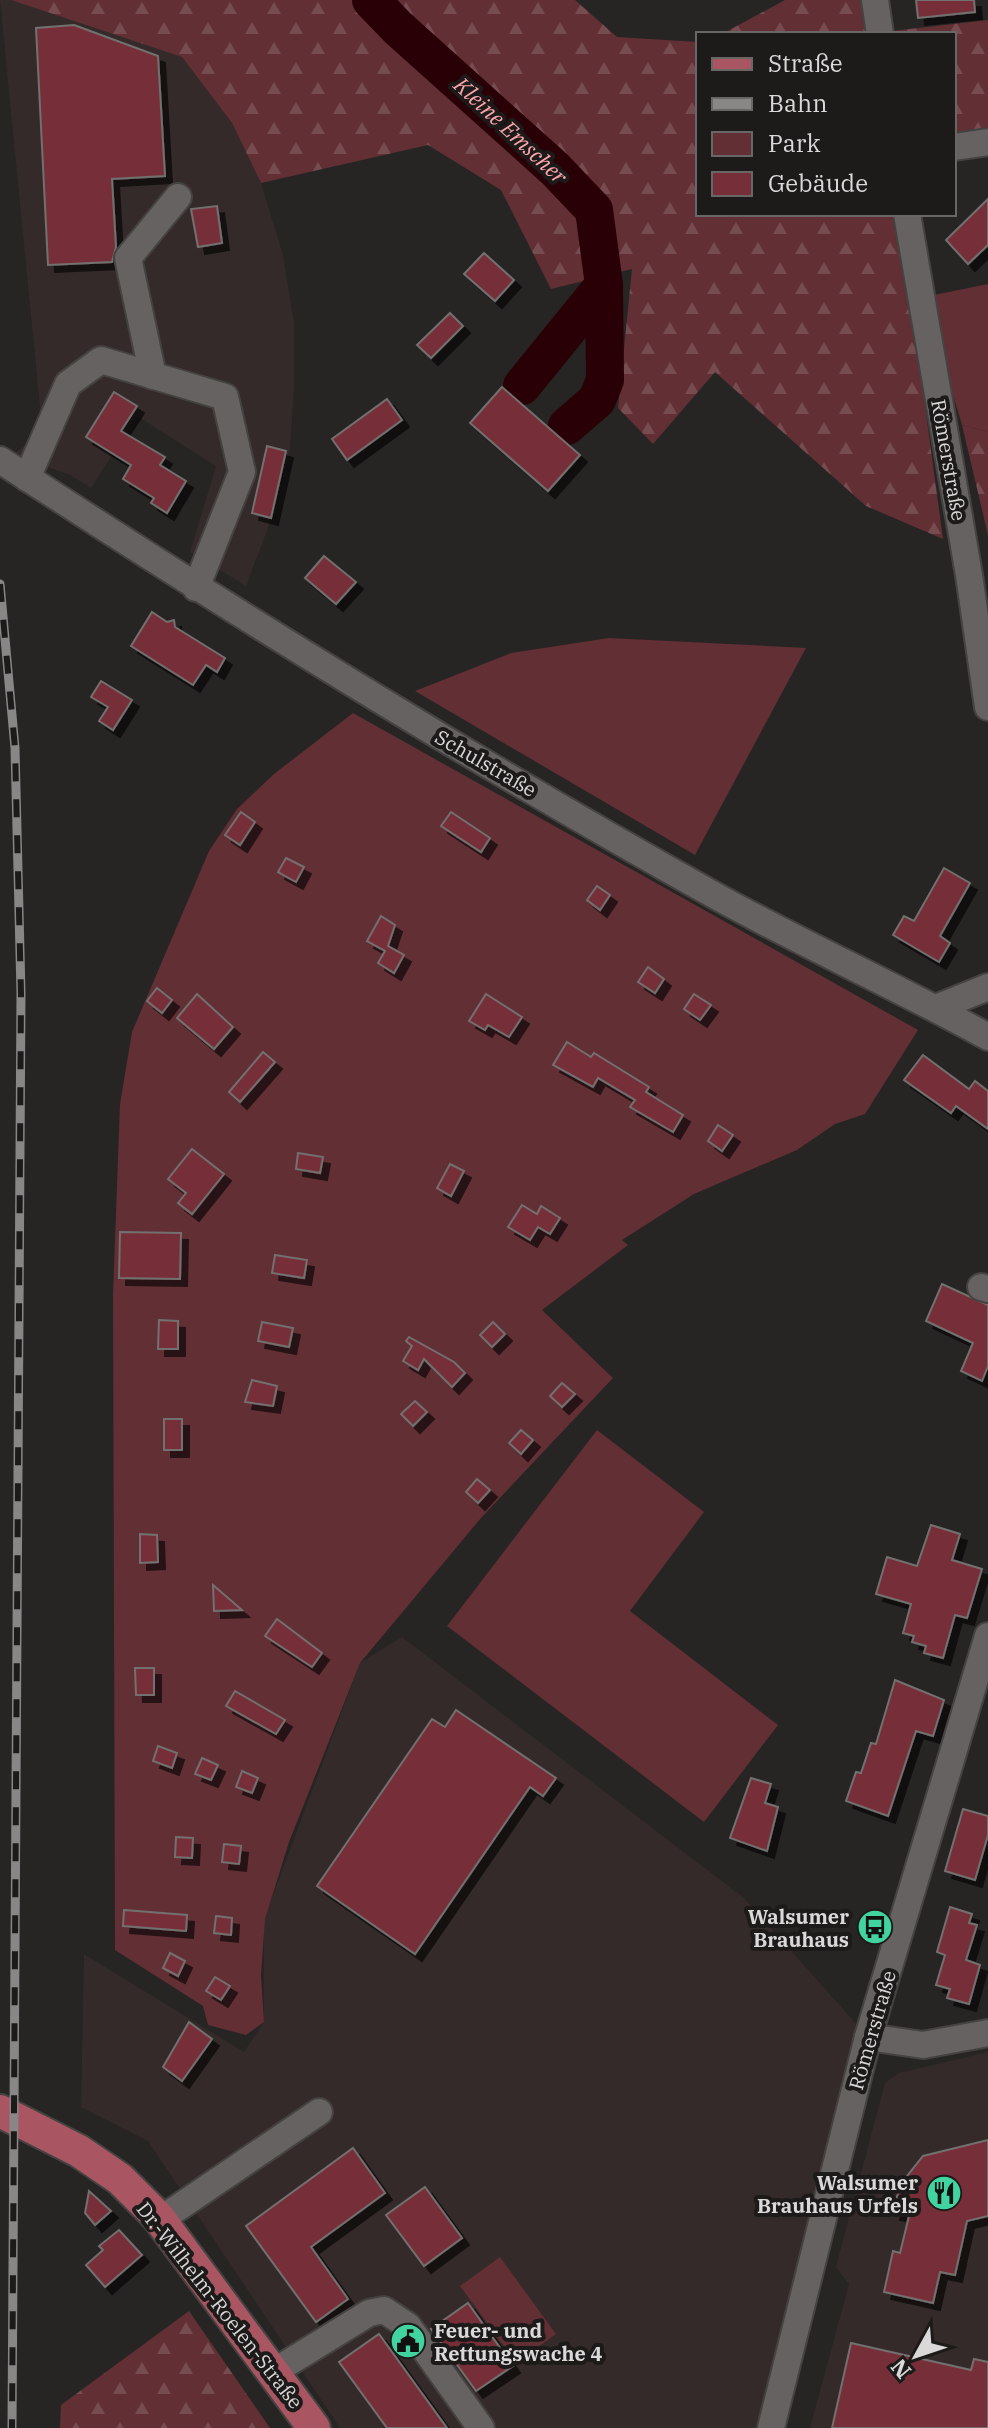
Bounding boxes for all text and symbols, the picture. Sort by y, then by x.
legend [696,32,956,216]
text: Straße [768,47,843,79]
water label: Kleine Emscher [447,69,575,191]
text: Bahn [768,87,828,119]
text: Park [768,127,820,159]
text: Gebäude [768,167,868,199]
street label: Römerstraße [925,397,973,523]
street label: Schulstraße [430,723,542,803]
place label: Walsumer Brauhaus [748,1903,849,1953]
bus stop icon: Walsumer Brauhaus [856,1908,894,1946]
street label: Römerstraße [842,1967,902,2093]
place label: Walsumer Brauhaus Urfels [757,2169,918,2219]
restaurant icon: Walsumer Brauhaus Urfels [925,2174,963,2212]
street label: Dr.-Wilhelm-Roelen-Straße [131,2196,309,2414]
north arrow [876,2316,956,2396]
place label: Feuer- und Rettungswache 4 [434,2317,602,2367]
public building icon: Feuer- und Rettungswache 4 [389,2322,427,2360]
text: N [884,2353,917,2385]

